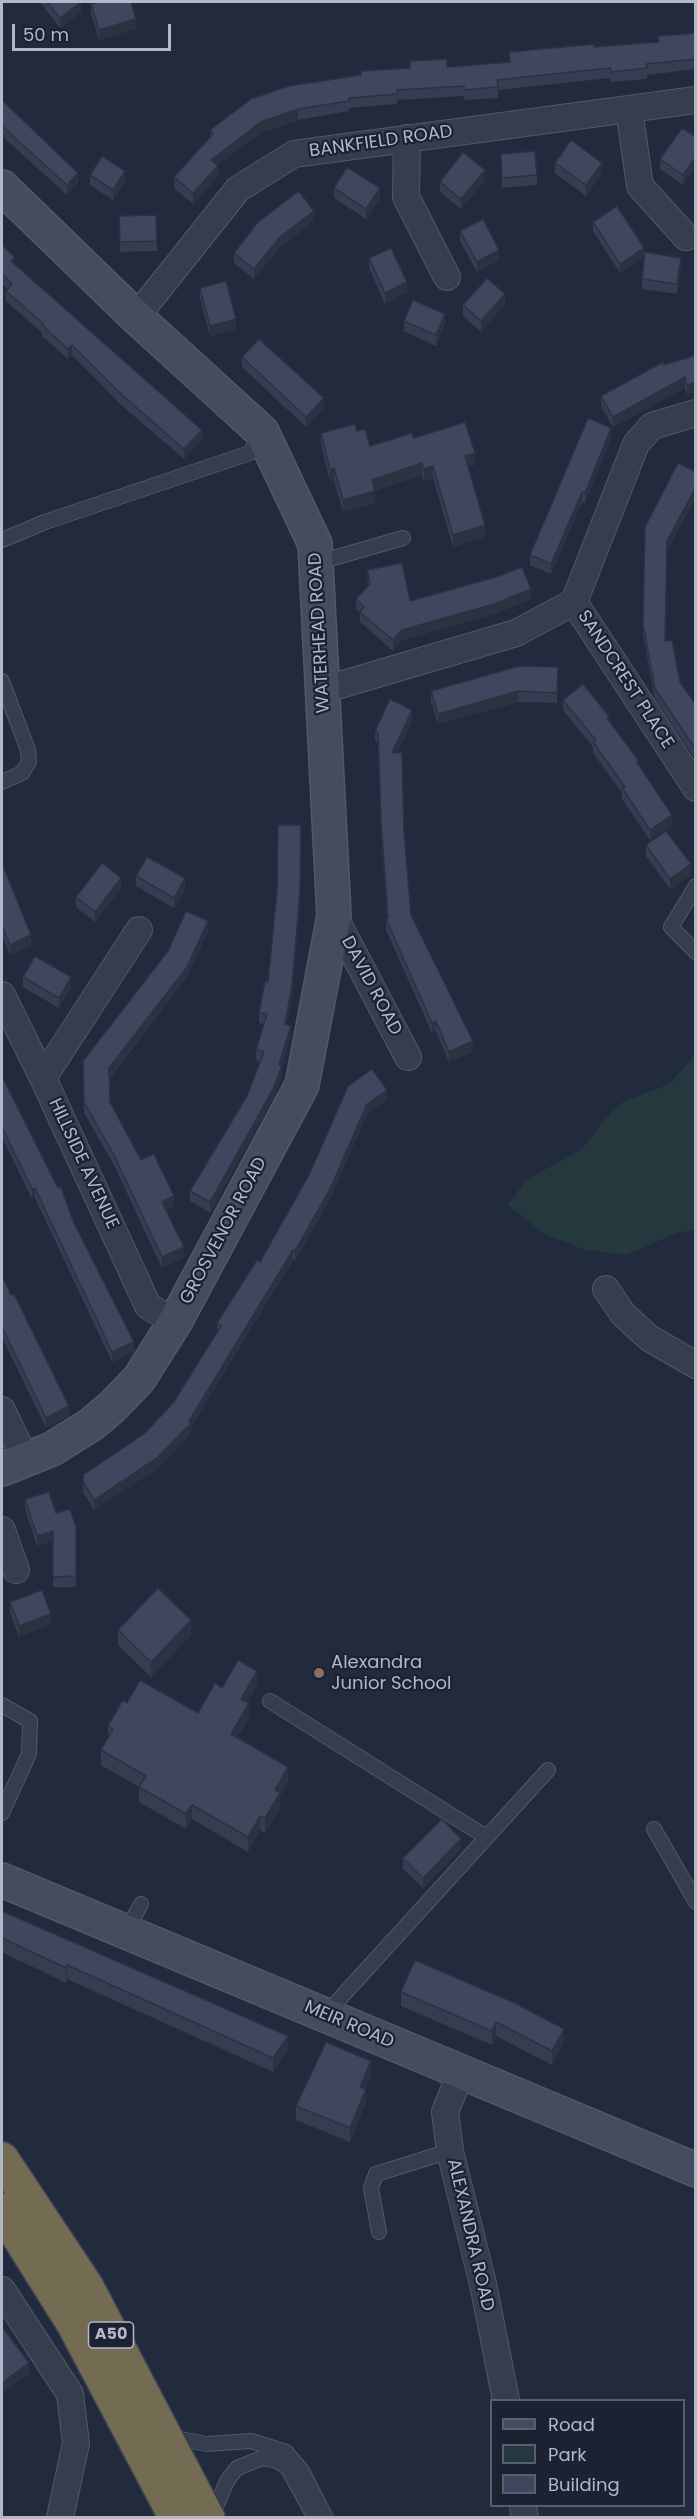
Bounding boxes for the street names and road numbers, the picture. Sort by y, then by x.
street label: BANKFIELD ROAD [308,121,454,163]
street label: WATERHEAD ROAD [305,552,335,714]
street label: SANDCREST PLACE [572,607,678,753]
street label: DAVID ROAD [336,933,406,1039]
street label: HILLSIDE AVENUE [43,1095,123,1233]
street label: GROSVENOR ROAD [176,1154,272,1308]
street label: MEIR ROAD [301,1997,397,2053]
street label: ALEXANDRA ROAD [442,2157,498,2313]
road number: A50 [88,2322,134,2348]

